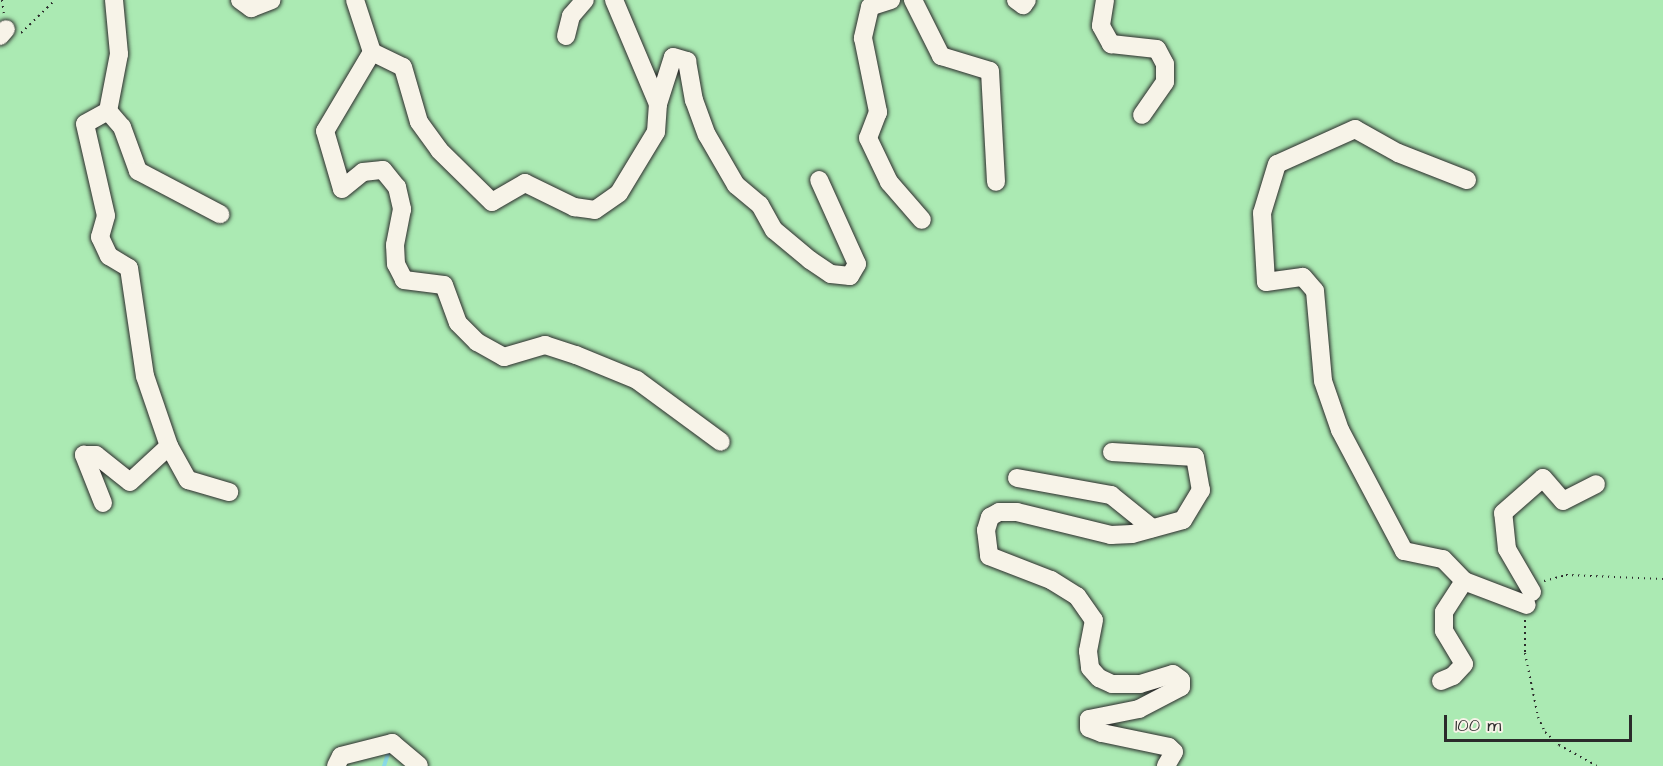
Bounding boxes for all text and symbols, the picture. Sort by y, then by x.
scale bar [1447,703,1634,741]
text: 100 m [1455,713,1501,738]

